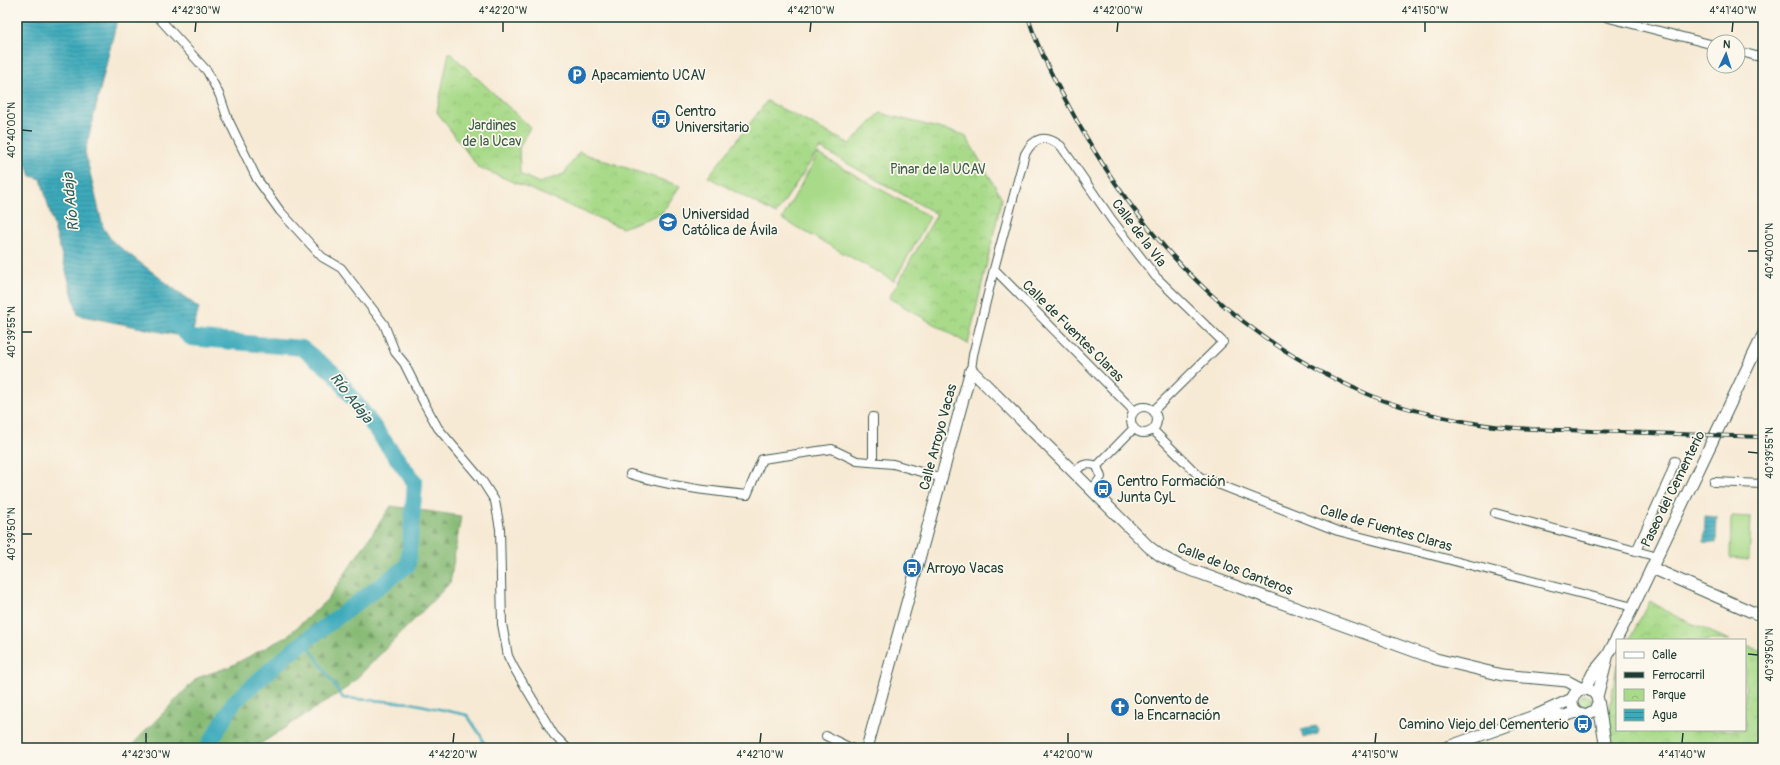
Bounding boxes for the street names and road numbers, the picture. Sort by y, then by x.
street label: Calle de la Vía [1108,196,1170,270]
street label: Calle de Fuentes Claras [1019,277,1128,386]
street label: Calle Arroyo Vacas [916,381,961,492]
street label: Paseo del Cementerio [1637,428,1709,550]
street label: Calle de Fuentes Claras [1318,501,1455,555]
street label: Calle de los Canteros [1175,539,1296,599]

